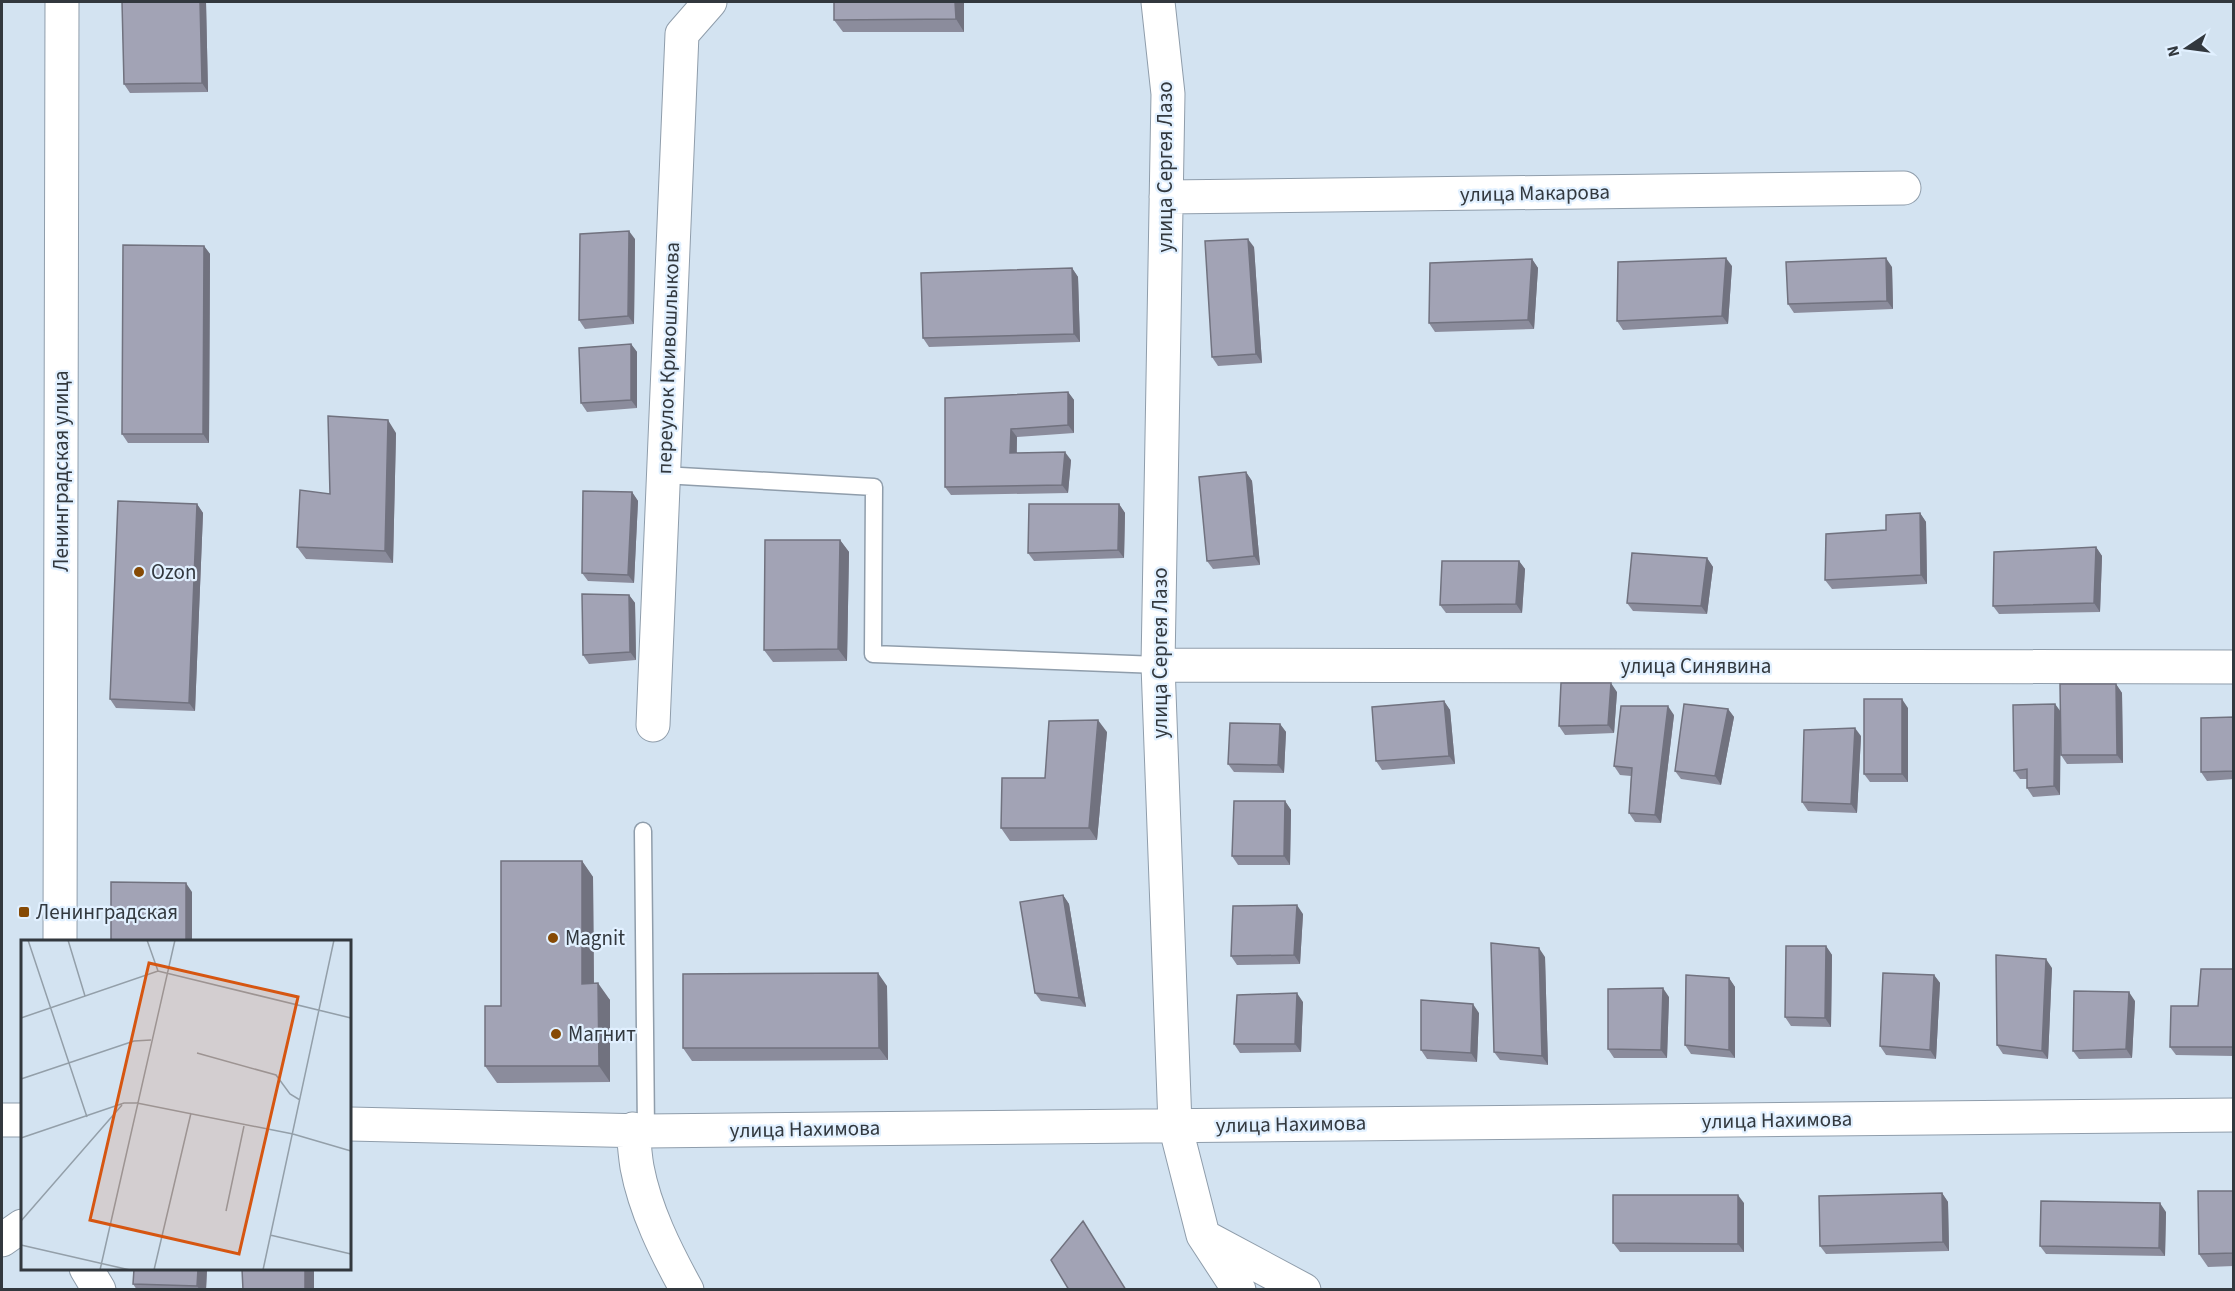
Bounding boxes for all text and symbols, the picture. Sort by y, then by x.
north arrow [2157,18,2217,78]
text: N [2161,43,2185,59]
street label: улица Сергея Лазо [1150,81,1180,253]
street label: улица Макарова [1460,177,1610,209]
street label: переулок Кривошлыкова [649,241,687,475]
street label: Ленинградская улица [46,370,76,572]
place label: Ozon [151,557,196,587]
marker: Ozon [132,565,146,579]
street label: улица Сергея Лазо [1145,567,1175,739]
street label: улица Синявина [1621,651,1771,681]
place label: Ленинградская [36,897,178,927]
marker: Ленинградская [17,905,31,919]
place label: Magnit [565,923,625,953]
marker: Magnit [546,931,560,945]
inset map [21,940,351,1270]
place label: Магнит [568,1019,636,1049]
marker: Магнит [549,1027,563,1041]
street label: улица Нахимова [1701,1104,1853,1136]
street label: улица Нахимова [1215,1108,1367,1140]
street label: улица Нахимова [729,1113,881,1145]

